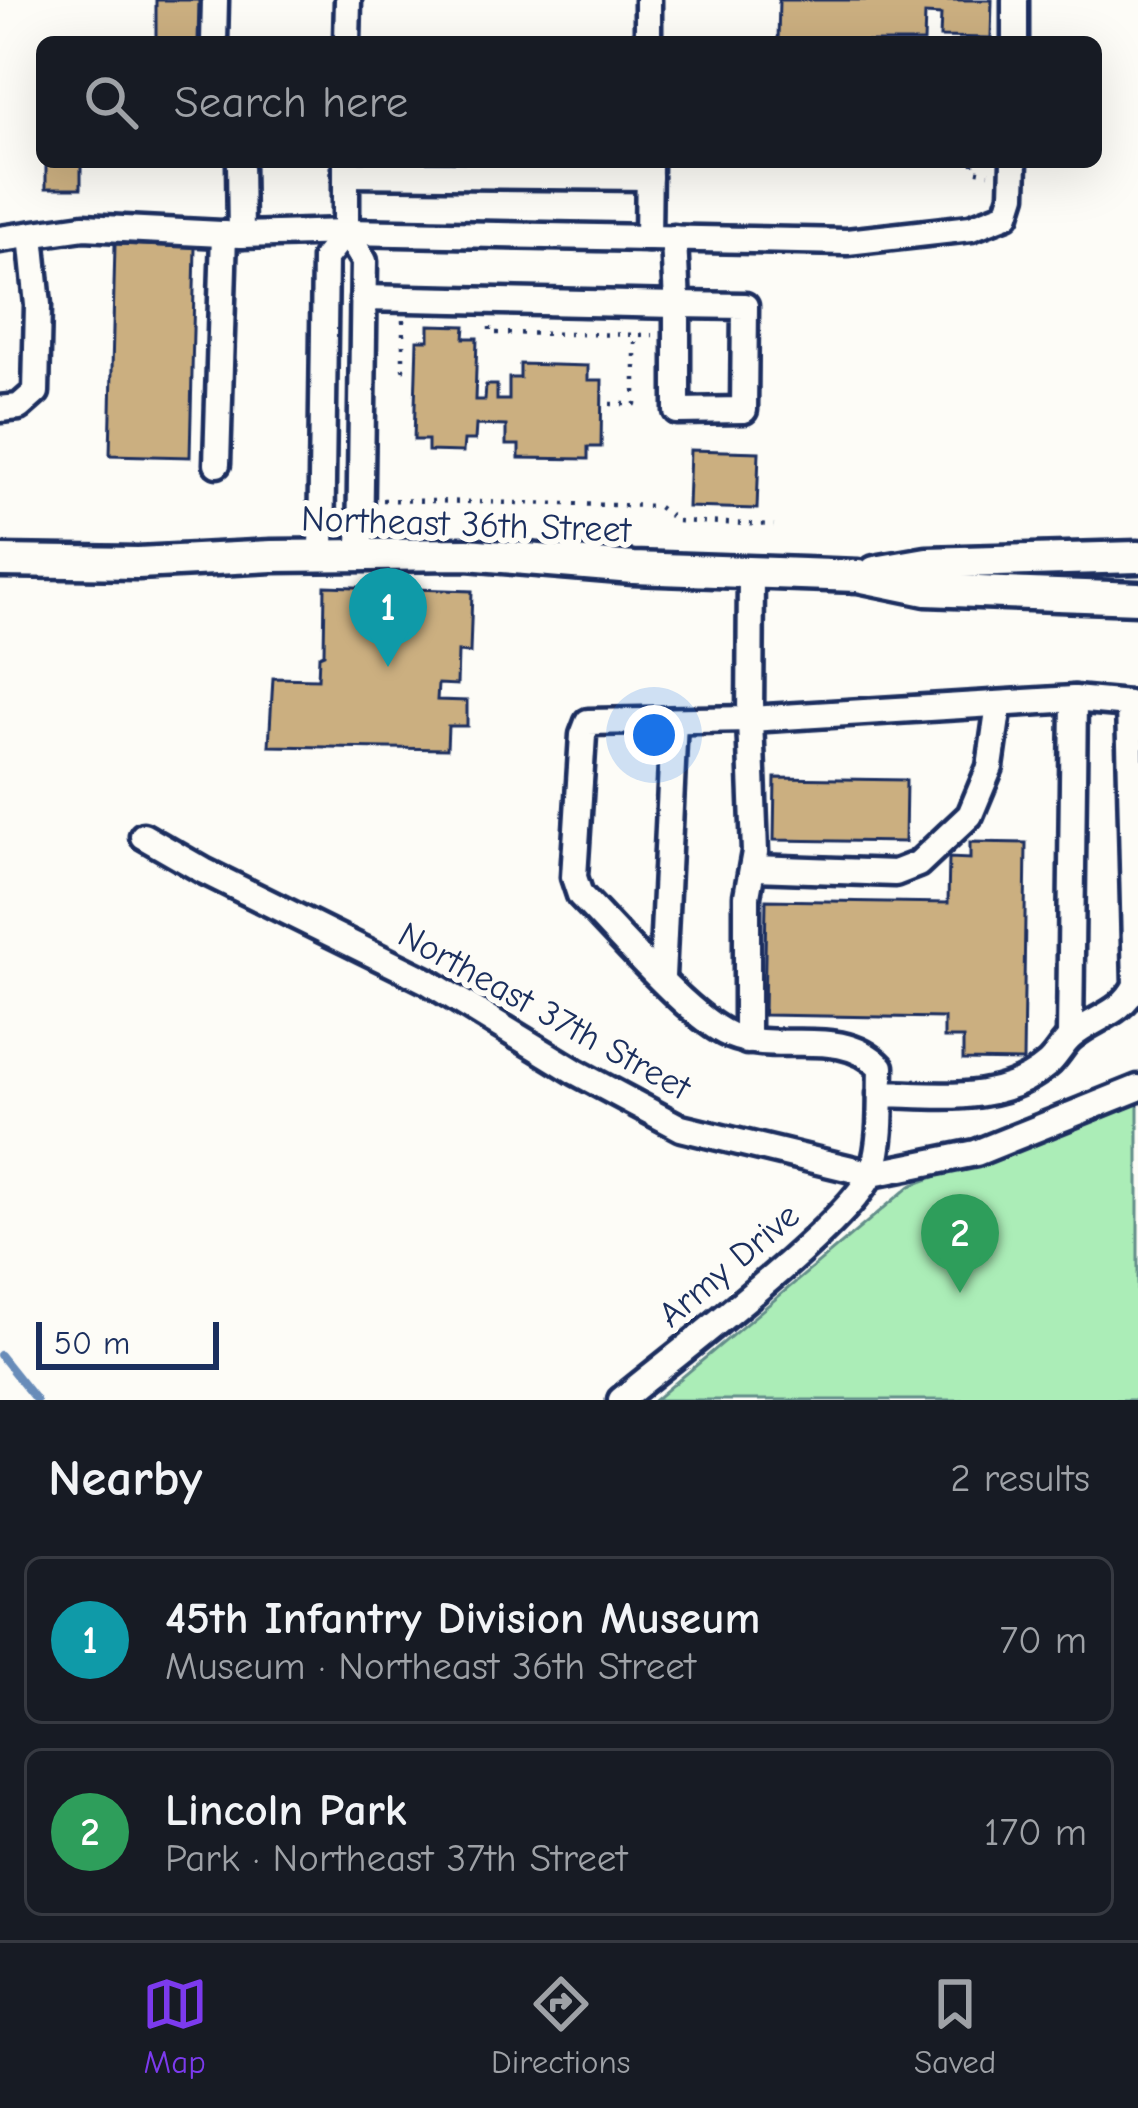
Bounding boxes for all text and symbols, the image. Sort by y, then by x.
search box [36,36,1102,168]
icon: search [78,69,144,135]
text: Search here [174,76,408,128]
street label: Northeast 36th Street [300,498,633,551]
pin: 1 [349,568,427,667]
your location [624,705,684,765]
street label: Northeast 37th Street [391,914,699,1109]
pin: 2 [921,1194,999,1293]
street label: Army Drive [650,1195,807,1336]
scale bar [36,1316,219,1369]
text: 50 m [54,1324,130,1362]
text: Nearby [48,1449,202,1508]
text: 2 results [950,1456,1090,1501]
text: 45th Infantry Division Museum [165,1592,760,1644]
text: 1 [82,1618,98,1663]
text: 70 m [1000,1618,1087,1663]
text: Museum · Northeast 36th Street [165,1644,696,1689]
text: Lincoln Park [165,1784,407,1836]
text: 2 [80,1810,100,1855]
text: 170 m [984,1810,1087,1855]
text: Park · Northeast 37th Street [165,1836,627,1881]
tab: Map [142,1971,208,2081]
tab: Directions [491,1971,631,2081]
tab: Saved [914,1971,996,2081]

